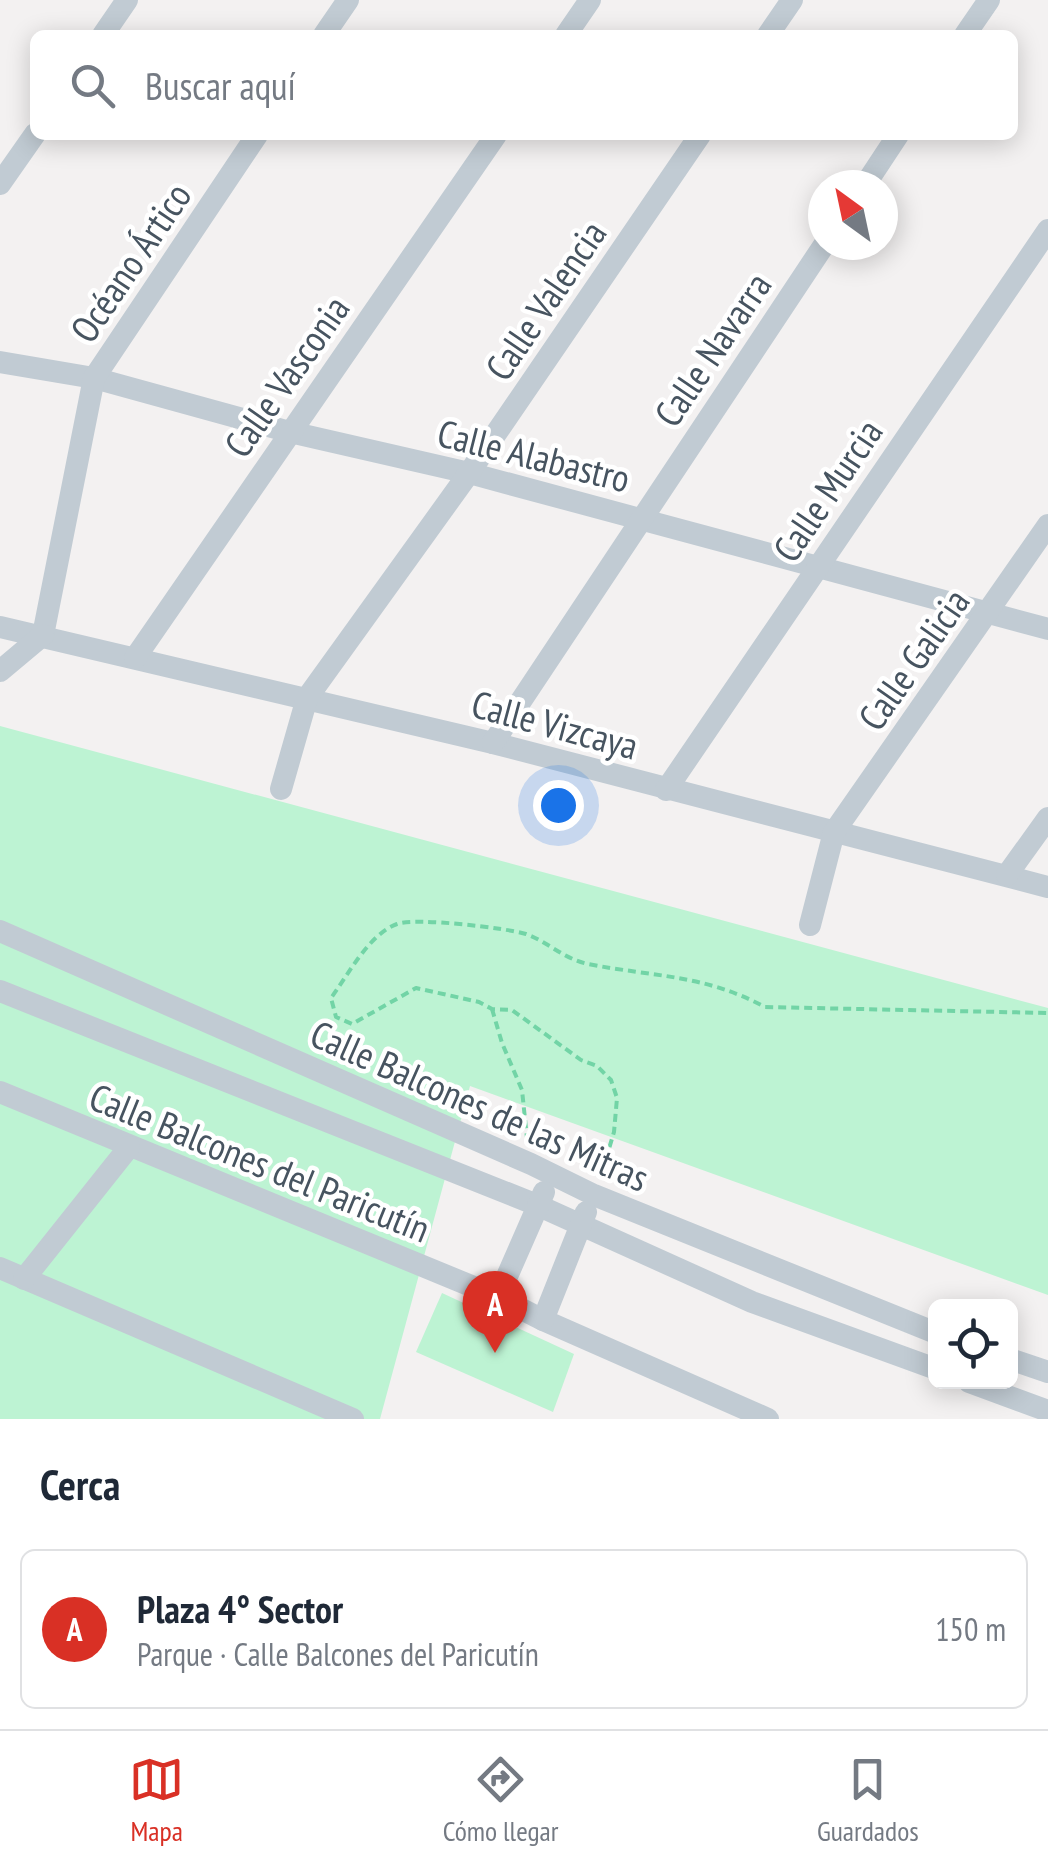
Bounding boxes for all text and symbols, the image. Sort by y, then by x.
search box [30,30,1018,140]
icon: search [65,58,120,113]
text: Buscar aquí [145,61,296,110]
north arrow [808,170,898,260]
street label: Océano Ártico [59,173,201,351]
street label: Calle Valencia [474,211,616,389]
street label: Calle Navarra [643,263,781,435]
street label: Calle Vasconia [213,286,359,466]
street label: Calle Alabastro [433,407,635,503]
street label: Calle Murcia [761,409,893,571]
street label: Calle Galicia [847,579,979,739]
street label: Calle Vizcaya [467,678,643,770]
your location [533,780,584,831]
street label: Calle Balcones de las Mitras [303,1008,657,1202]
street label: Calle Balcones del Paricutín [83,1071,437,1253]
pin: A [462,1270,528,1353]
map controls [928,1299,1018,1389]
button: locate [928,1299,1018,1389]
text: Cerca [40,1457,120,1512]
text: Plaza 4° Sector [137,1584,343,1633]
text: A [66,1608,83,1650]
text: 150 m [935,1608,1006,1650]
text: Parque · Calle Balcones del Paricutín [137,1633,539,1675]
tab: Mapa [129,1752,184,1849]
tab: Cómo llegar [443,1752,558,1849]
tab: Guardados [817,1752,919,1849]

